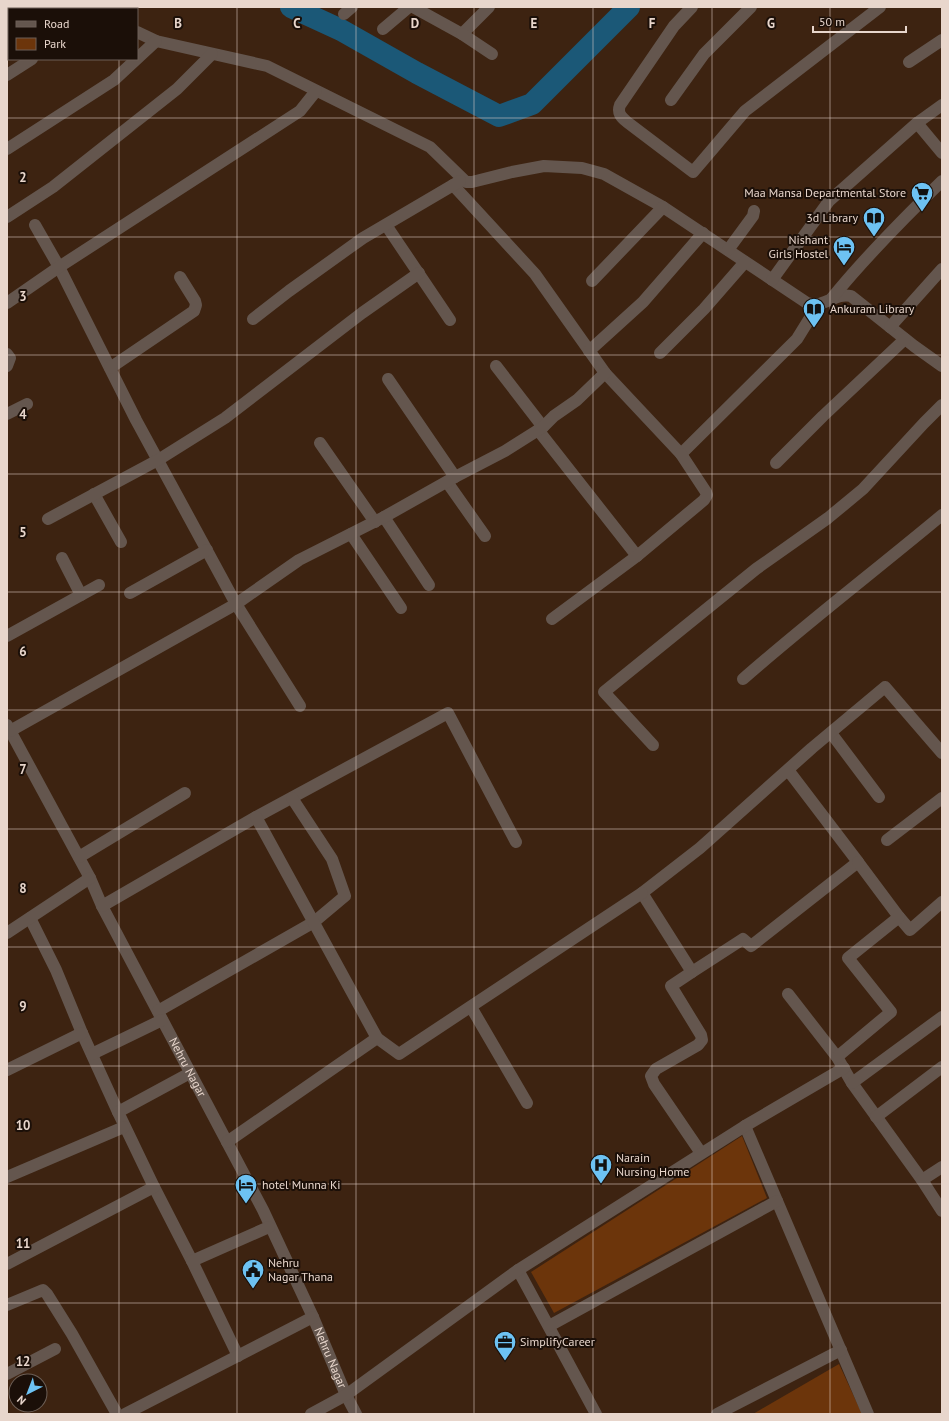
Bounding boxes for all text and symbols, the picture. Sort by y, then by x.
legend [8,8,138,60]
scale bar [813,8,906,34]
text: 50 m [819,14,845,29]
text: B [174,15,182,32]
text: C [293,15,301,32]
text: D [411,15,419,32]
text: E [531,15,538,32]
text: F [649,15,656,32]
text: G [767,15,775,32]
text: Road [44,16,69,31]
text: Park [44,36,66,51]
text: 2 [19,169,27,186]
supermarket icon: Maa Mansa Departmental Store [909,180,935,213]
place label: Maa Mansa Departmental Store [744,185,906,200]
library icon: 3d Library [861,205,887,238]
place label: 3d Library [806,210,858,225]
place label: Nishant Girls Hostel [769,232,828,261]
hotel icon: Nishant Girls Hostel [831,234,857,267]
text: 3 [19,288,27,305]
library icon: Ankuram Library [801,296,827,329]
place label: Ankuram Library [830,301,915,316]
text: 4 [19,406,27,423]
text: 5 [19,524,27,541]
text: 6 [19,643,27,660]
text: 7 [19,761,27,778]
text: 8 [19,880,27,897]
text: 9 [19,998,27,1015]
street label: Nehru Nagar [166,1035,210,1099]
text: 10 [16,1117,30,1134]
place label: Narain Nursing Home [616,1150,689,1179]
hospital icon: Narain Nursing Home [588,1152,614,1185]
hotel icon: hotel Munna Ki [233,1172,259,1205]
place label: hotel Munna Ki [262,1177,341,1192]
text: 11 [16,1235,30,1252]
place label: Nehru Nagar Thana [268,1255,333,1284]
public building icon: Nehru Nagar Thana [240,1257,266,1290]
street label: Nehru Nagar [311,1325,350,1391]
office icon: SimplifyCareer [492,1329,518,1362]
place label: SimplifyCareer [520,1334,595,1349]
text: 12 [16,1353,30,1370]
north arrow [8,1373,48,1413]
text: N [14,1393,29,1408]

